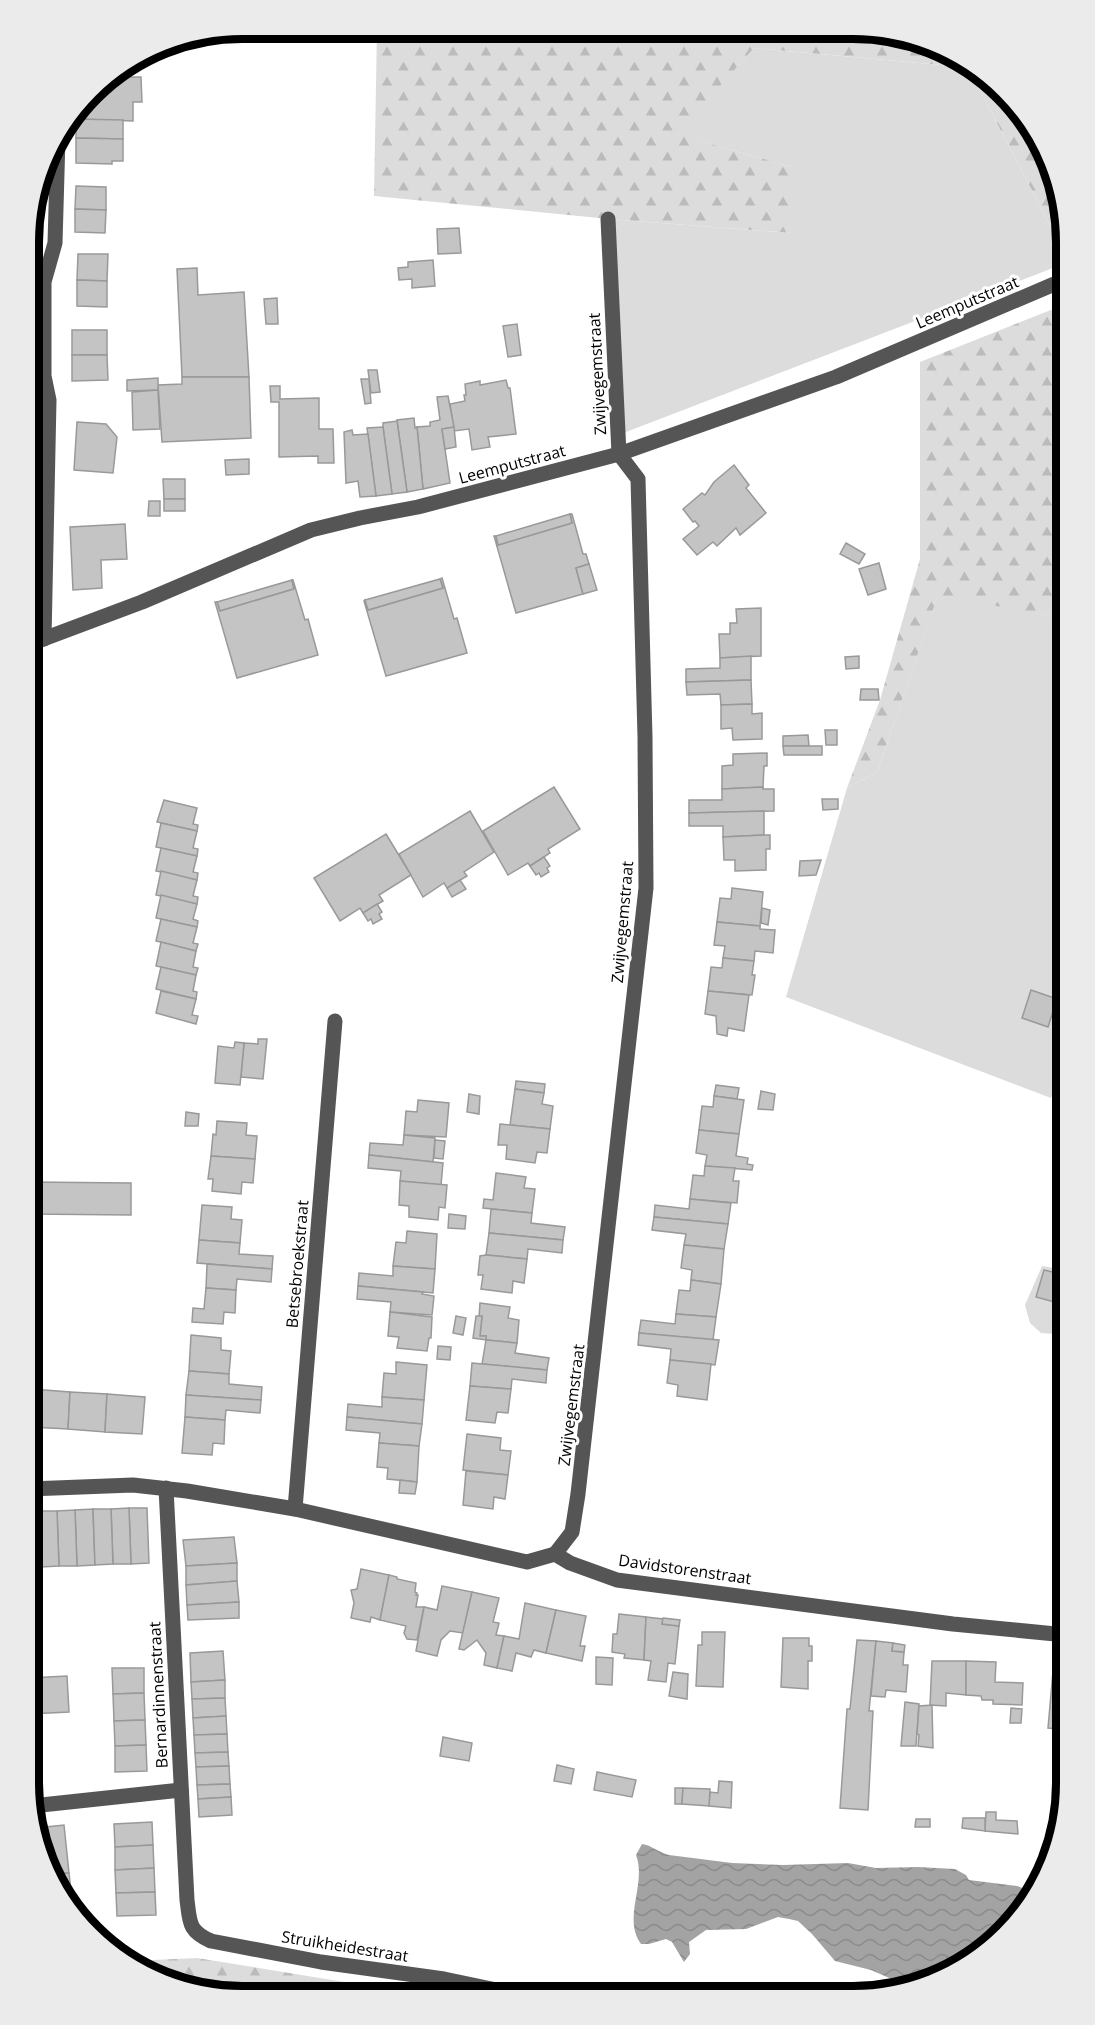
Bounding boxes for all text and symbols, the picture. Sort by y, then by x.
street label: Leemputstraat [912,270,1022,334]
street label: Zwijvegemstraat [583,312,611,436]
street label: Leemputstraat [456,439,568,489]
street label: Zwijvegemstraat [606,860,638,984]
street label: Betsebroekstraat [280,1199,314,1329]
street label: Zwijvegemstraat [553,1343,589,1467]
street label: Davidstorenstraat [617,1549,753,1589]
street label: Bernardinnenstraat [143,1621,173,1769]
street label: Struikheidestraat [280,1925,410,1967]

